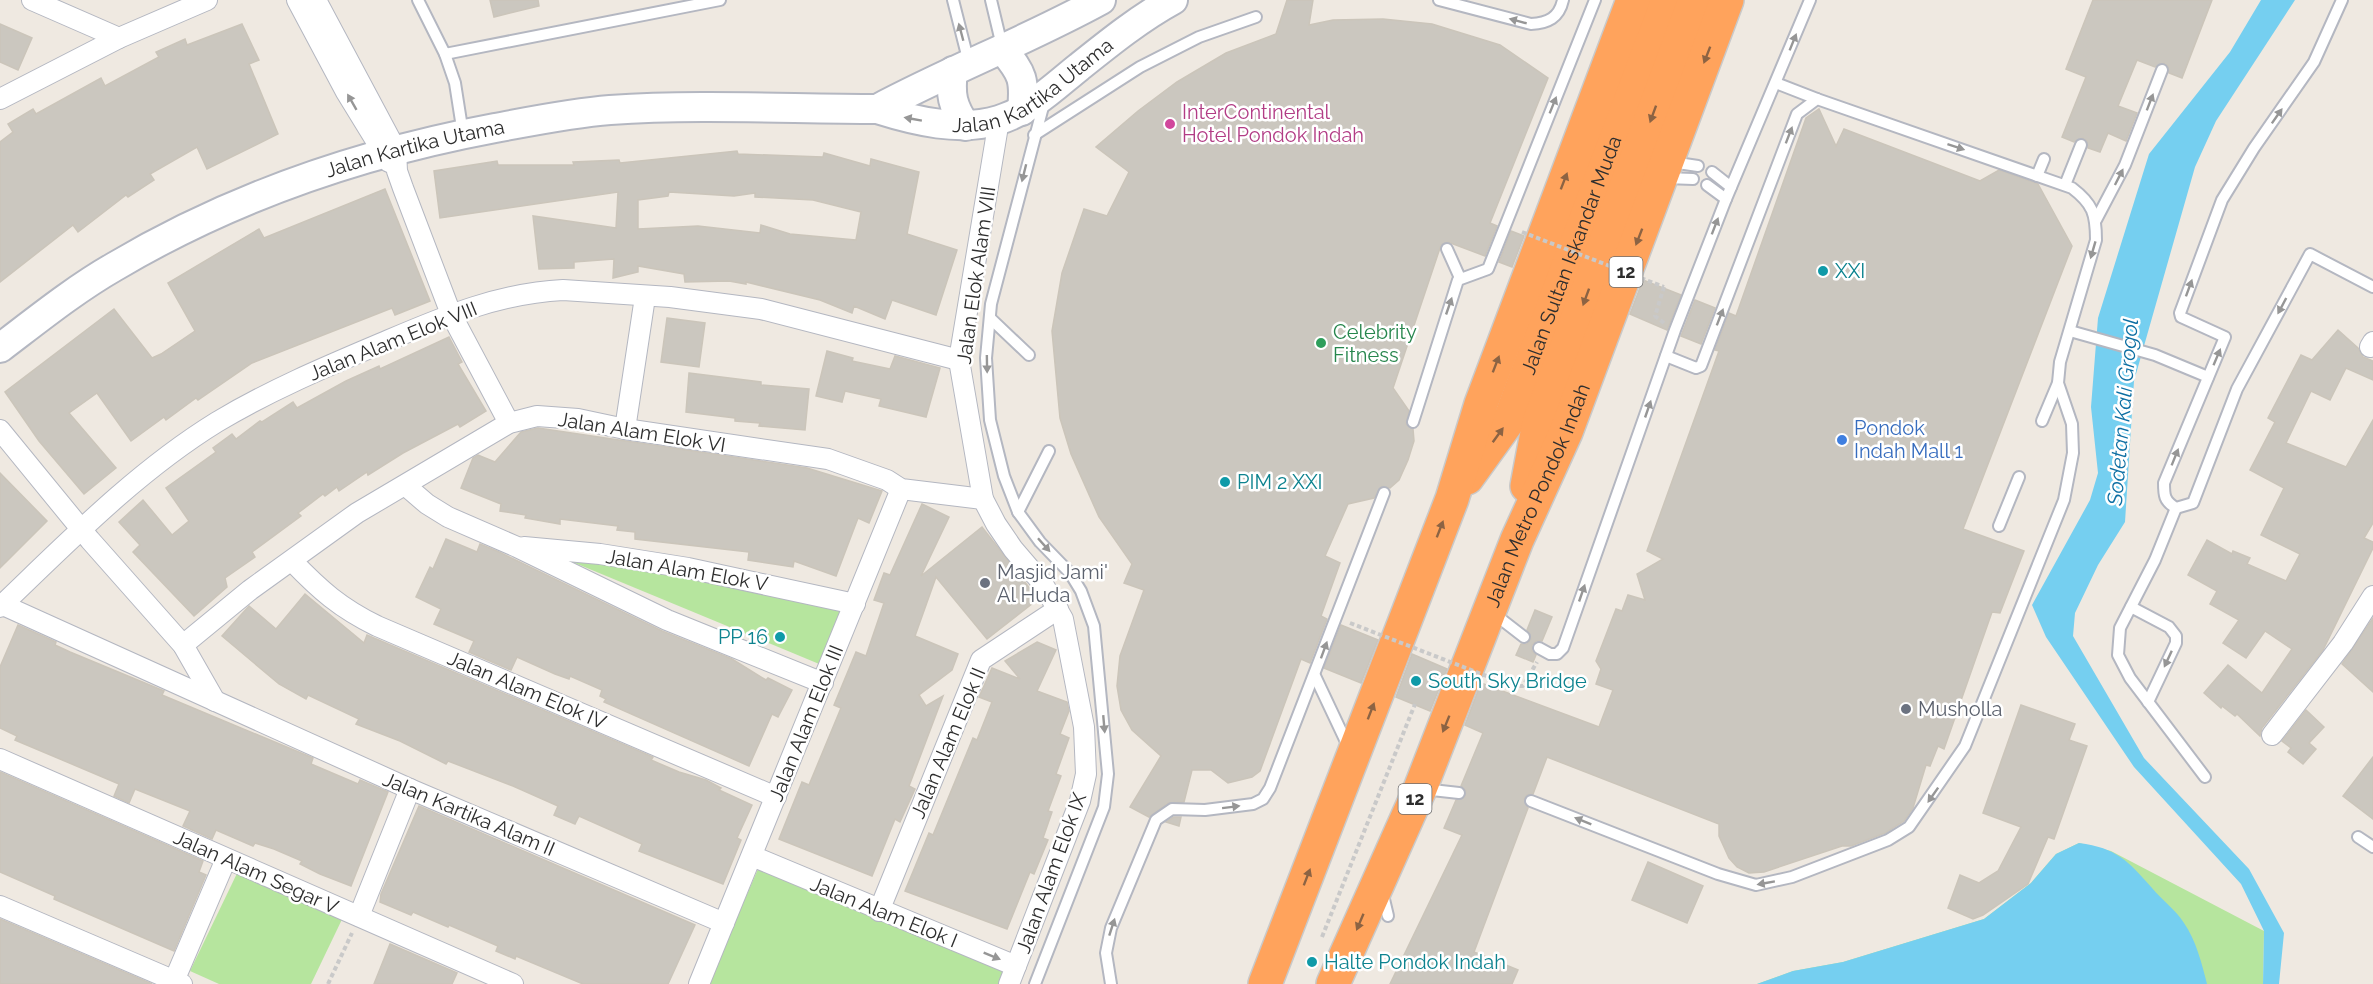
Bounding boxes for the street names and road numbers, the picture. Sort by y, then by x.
street label: Jalan Kartika Utama [952,33,1118,137]
street label: Jalan Kartika Utama [322,114,506,183]
street label: Jalan Sultan Iskandar Muda [1516,132,1627,378]
street label: Jalan Elok Alam VIII [952,185,1000,365]
road number: 12 [1610,257,1642,287]
street label: Jalan Alam Elok VIII [305,296,481,386]
street label: Jalan Metro Pondok Indah [1480,380,1595,611]
street label: Jalan Alam Elok VI [557,407,727,457]
street label: Jalan Alam Elok V [604,544,770,596]
street label: Jalan Alam Elok III [764,641,848,805]
street label: Jalan Alam Elok IV [444,646,610,734]
street label: Jalan Alam Elok II [905,664,991,822]
street label: Jalan Kartika Alam II [379,767,559,861]
road number: 12 [1398,784,1432,814]
street label: Jalan Alam Elok IX [1011,789,1091,957]
street label: Jalan Alam Segar V [170,825,343,919]
street label: Jalan Alam Elok I [807,872,961,952]

